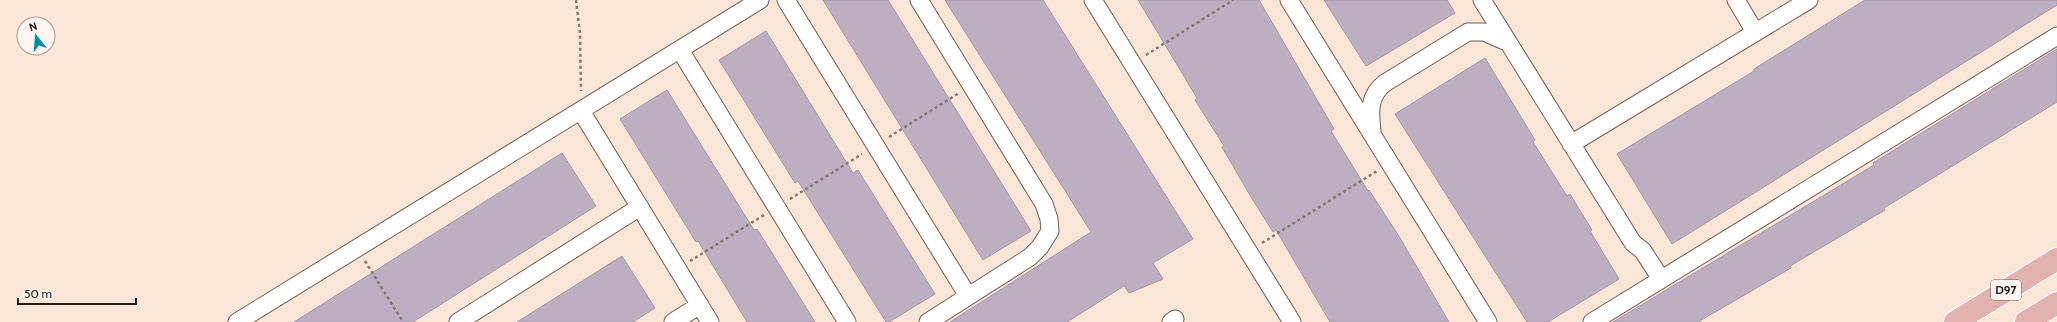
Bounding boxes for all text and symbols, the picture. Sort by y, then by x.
north arrow [16,16,56,56]
text: N [27,19,39,34]
scale bar [18,280,136,306]
road number: D97 [1991,280,2021,300]
text: 50 m [24,286,52,301]

